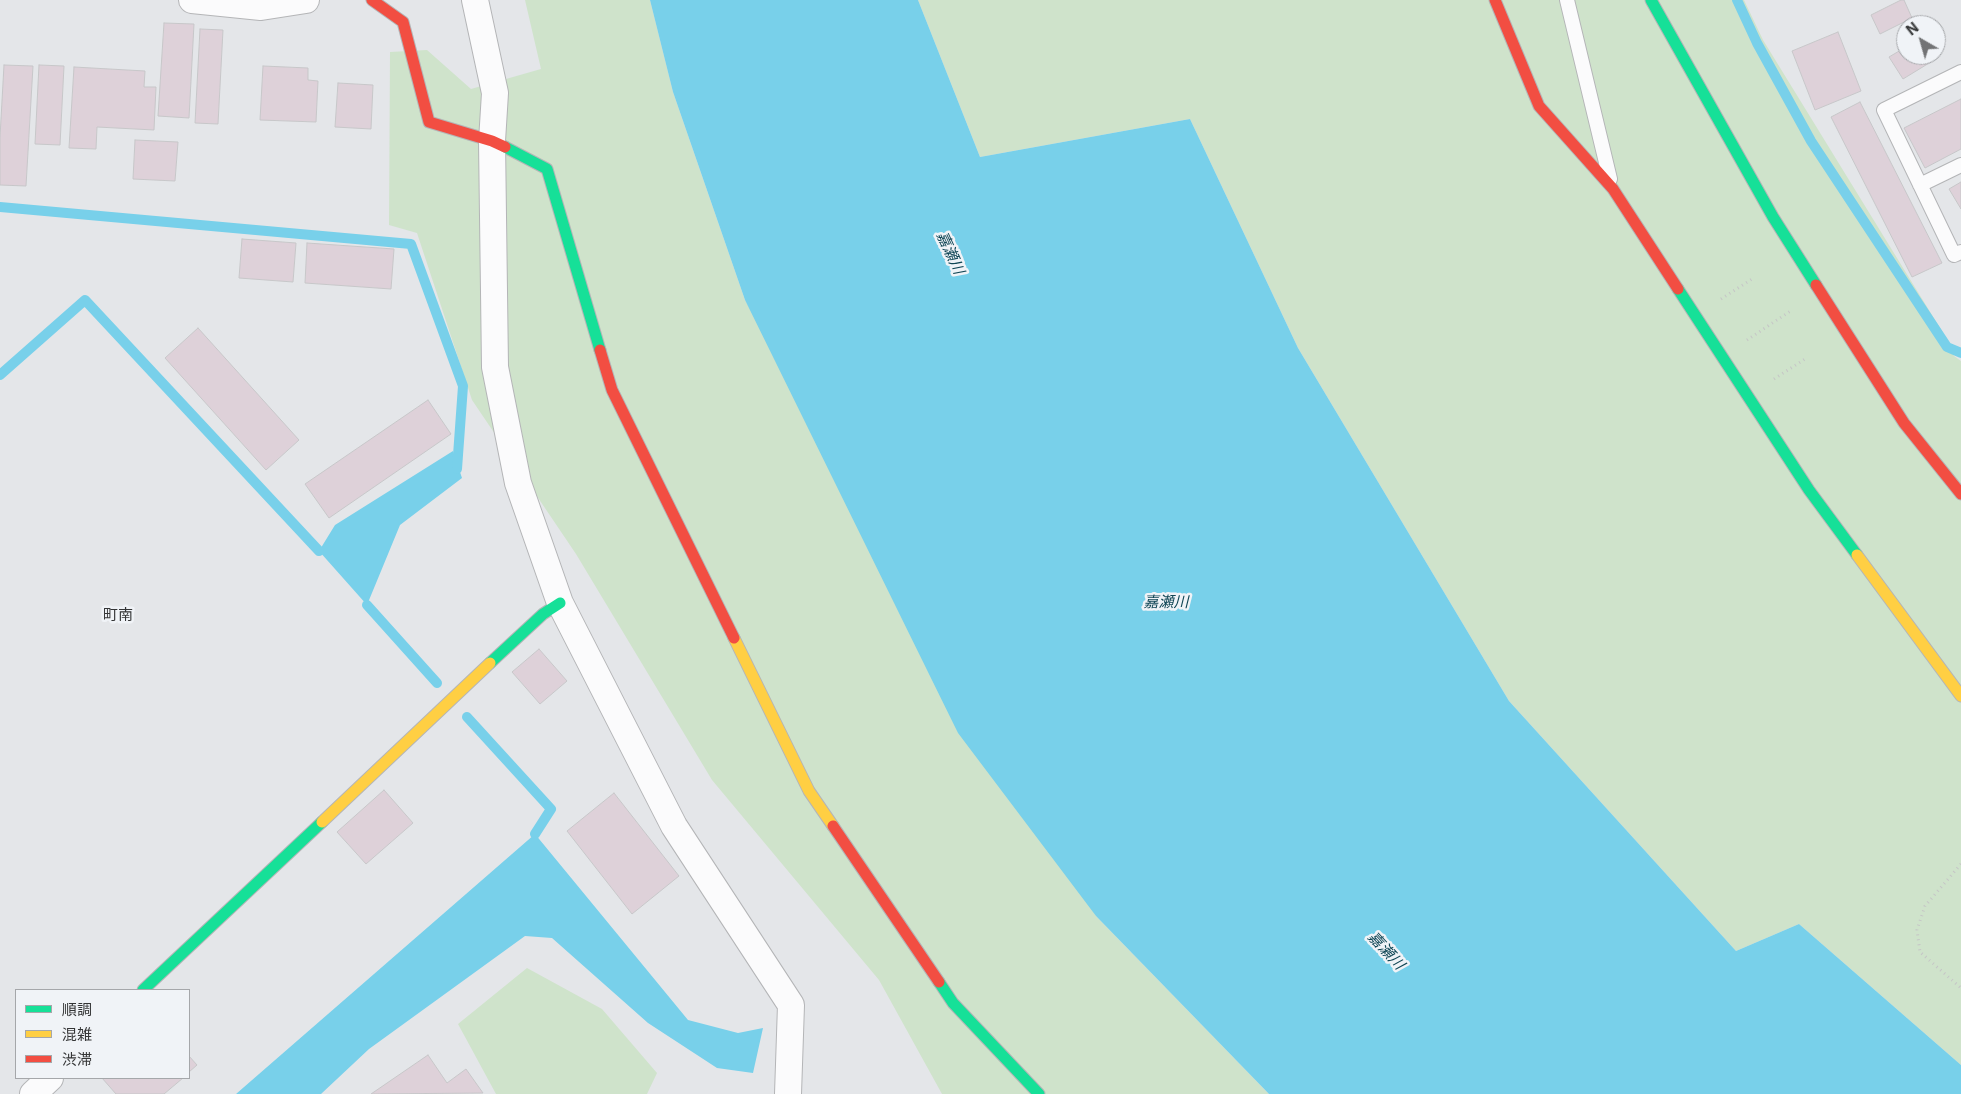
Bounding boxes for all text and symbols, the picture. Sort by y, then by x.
north arrow [1896,15,1946,65]
text: N [1903,19,1922,39]
water label: 嘉瀬川 [932,229,968,277]
water label: 嘉瀬川 [1144,593,1188,611]
district label: 町南 [103,606,133,624]
water label: 嘉瀬川 [1364,928,1408,974]
legend [15,989,190,1079]
text: 順調 [62,1000,92,1019]
text: 混雑 [62,1025,92,1044]
text: 渋滞 [62,1050,92,1069]

